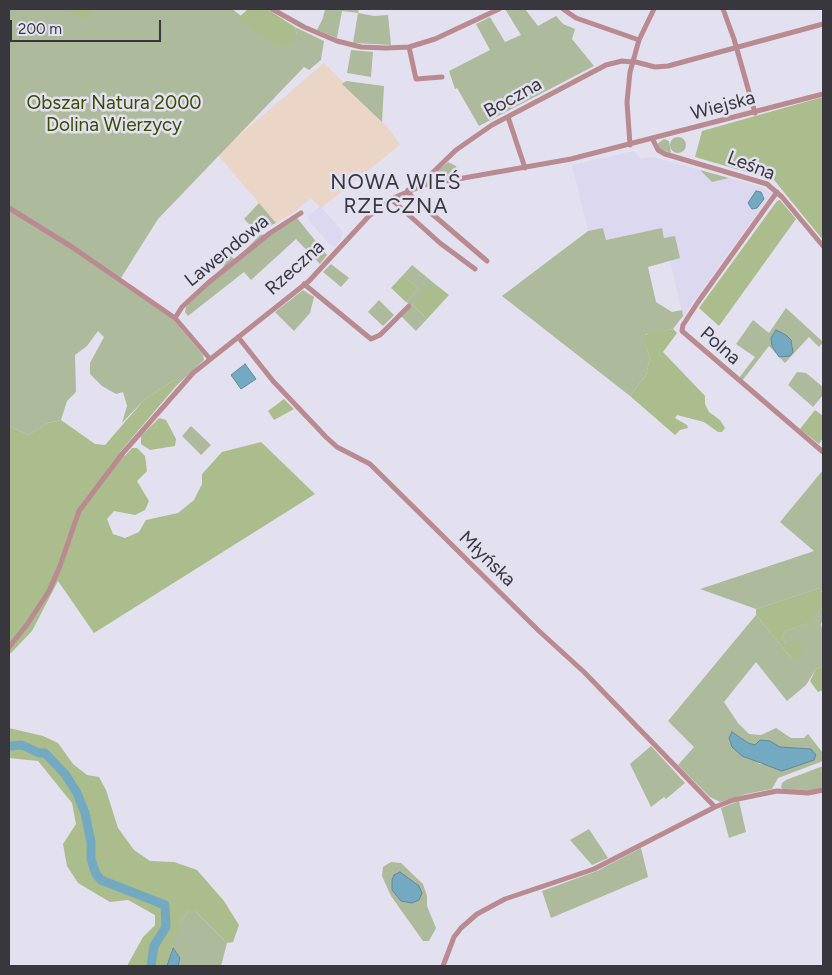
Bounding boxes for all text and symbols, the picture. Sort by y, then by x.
scale bar [12,10,164,42]
text: 200 m [18,20,62,38]
street label: Boczna [480,73,546,123]
street label: Wiejska [688,86,758,126]
park label: Obszar Natura 2000 Dolina Wierzycy [26,92,202,136]
street label: Leśna [724,146,778,186]
district label: NOWA WIEŚ RZECZNA [329,170,463,220]
street label: Lawendowa [180,210,274,292]
street label: Rzeczna [261,236,329,300]
street label: Polna [695,322,745,370]
street label: Młyńska [454,527,520,591]

